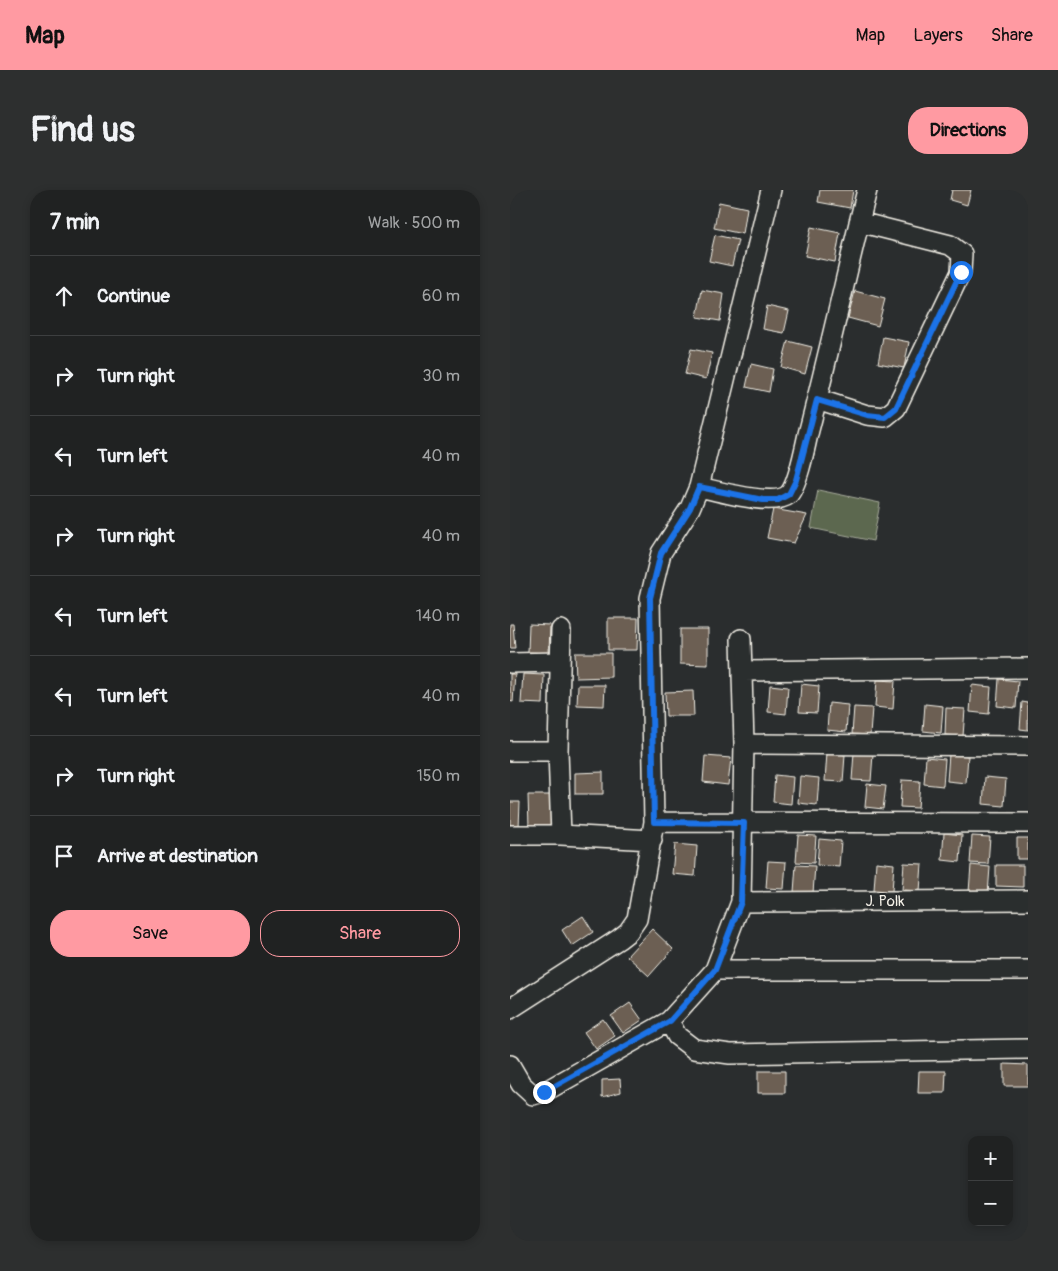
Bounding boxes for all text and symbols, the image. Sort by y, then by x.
text: Map [25,21,65,50]
text: Map [856,24,885,47]
text: Layers [913,24,963,47]
text: Share [991,24,1033,47]
button: Directions [908,107,1028,154]
text: Find us [30,108,135,152]
text: 7 min [50,209,100,236]
text: Walk · 500 m [368,213,460,233]
route start [950,261,973,284]
icon: ahead [50,282,78,310]
text: Continue [97,284,170,308]
text: 60 m [422,286,460,306]
icon: right [50,362,78,390]
text: Turn right [97,364,175,388]
text: 30 m [422,366,460,386]
icon: left [50,442,78,470]
text: Turn left [97,444,167,468]
text: 40 m [422,446,460,466]
icon: right [50,522,78,550]
text: Turn right [97,524,175,548]
text: 40 m [422,526,460,546]
icon: left [50,602,78,630]
text: Turn left [97,604,167,628]
text: 140 m [416,606,460,626]
icon: left [50,682,78,710]
text: Turn left [97,684,167,708]
text: 40 m [422,686,460,706]
icon: right [50,762,78,790]
text: Turn right [97,764,175,788]
text: 150 m [416,766,460,786]
icon: arrive [50,842,78,870]
text: Arrive at destination [97,844,258,868]
street label: J. Polk [865,892,905,911]
button: Save [50,910,250,957]
button: Share [260,910,460,957]
route end [533,1081,556,1104]
map controls [968,1136,1013,1226]
button: + [968,1136,1013,1181]
button: − [968,1181,1013,1226]

